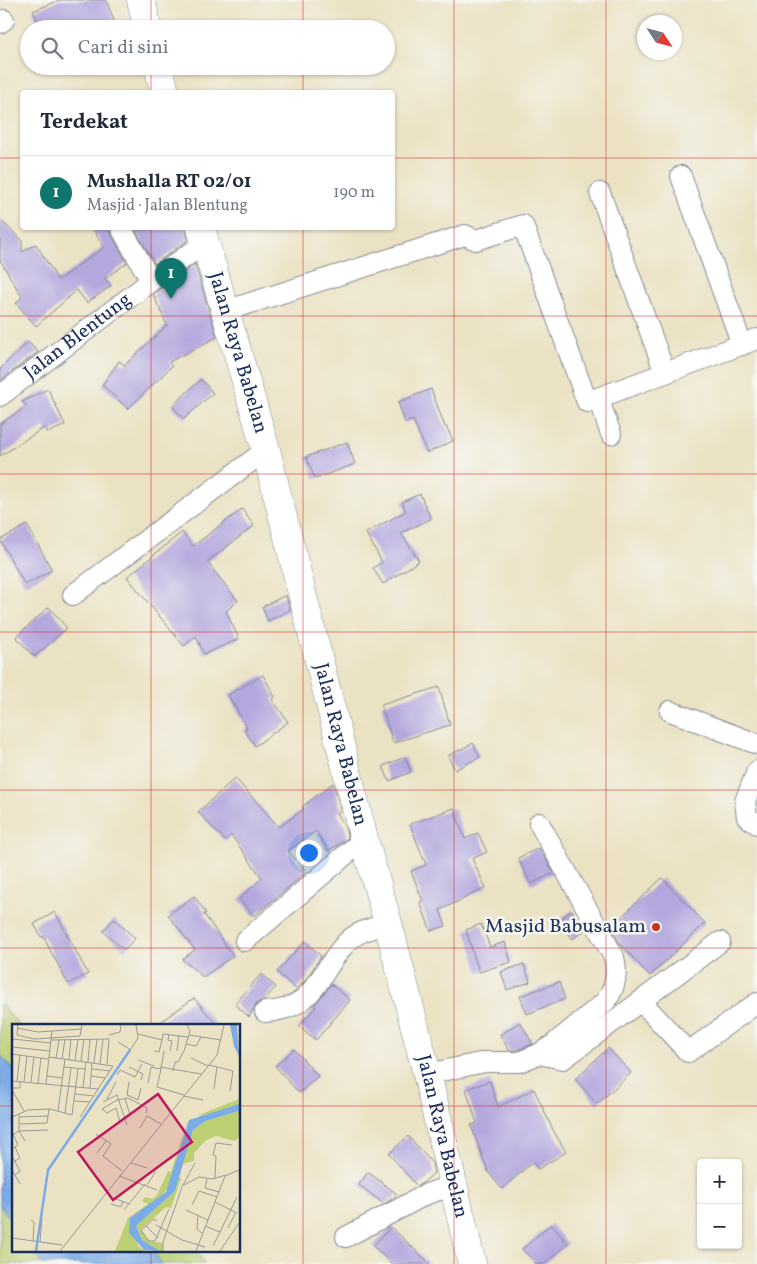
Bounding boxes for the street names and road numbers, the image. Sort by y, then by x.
street label: Jalan Raya Babelan [201,269,274,437]
street label: Jalan Blentung [18,286,138,387]
street label: Jalan Raya Babelan [306,660,374,829]
street label: Jalan Raya Babelan [409,1052,475,1221]

